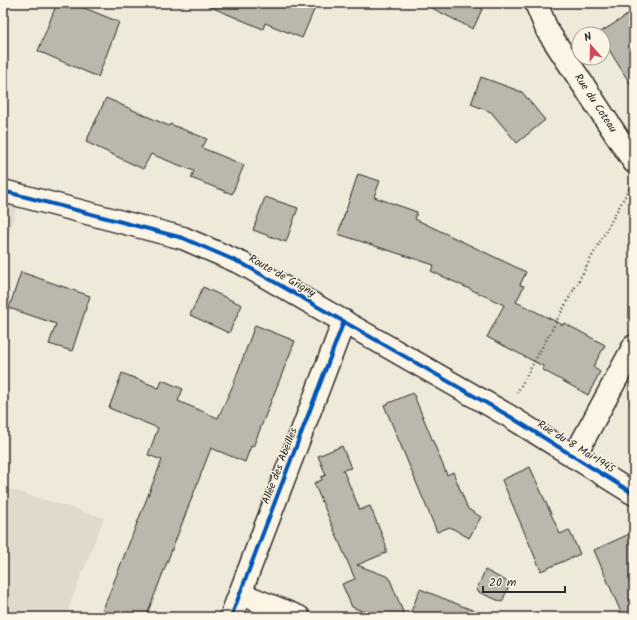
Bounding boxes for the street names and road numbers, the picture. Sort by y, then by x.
street label: Rue du Coteau [569,70,622,137]
street label: Route de Grigny [245,250,320,302]
street label: Rue du 8 Mai 1945 [534,416,619,479]
street label: Allée des Abeilles [257,425,303,507]

